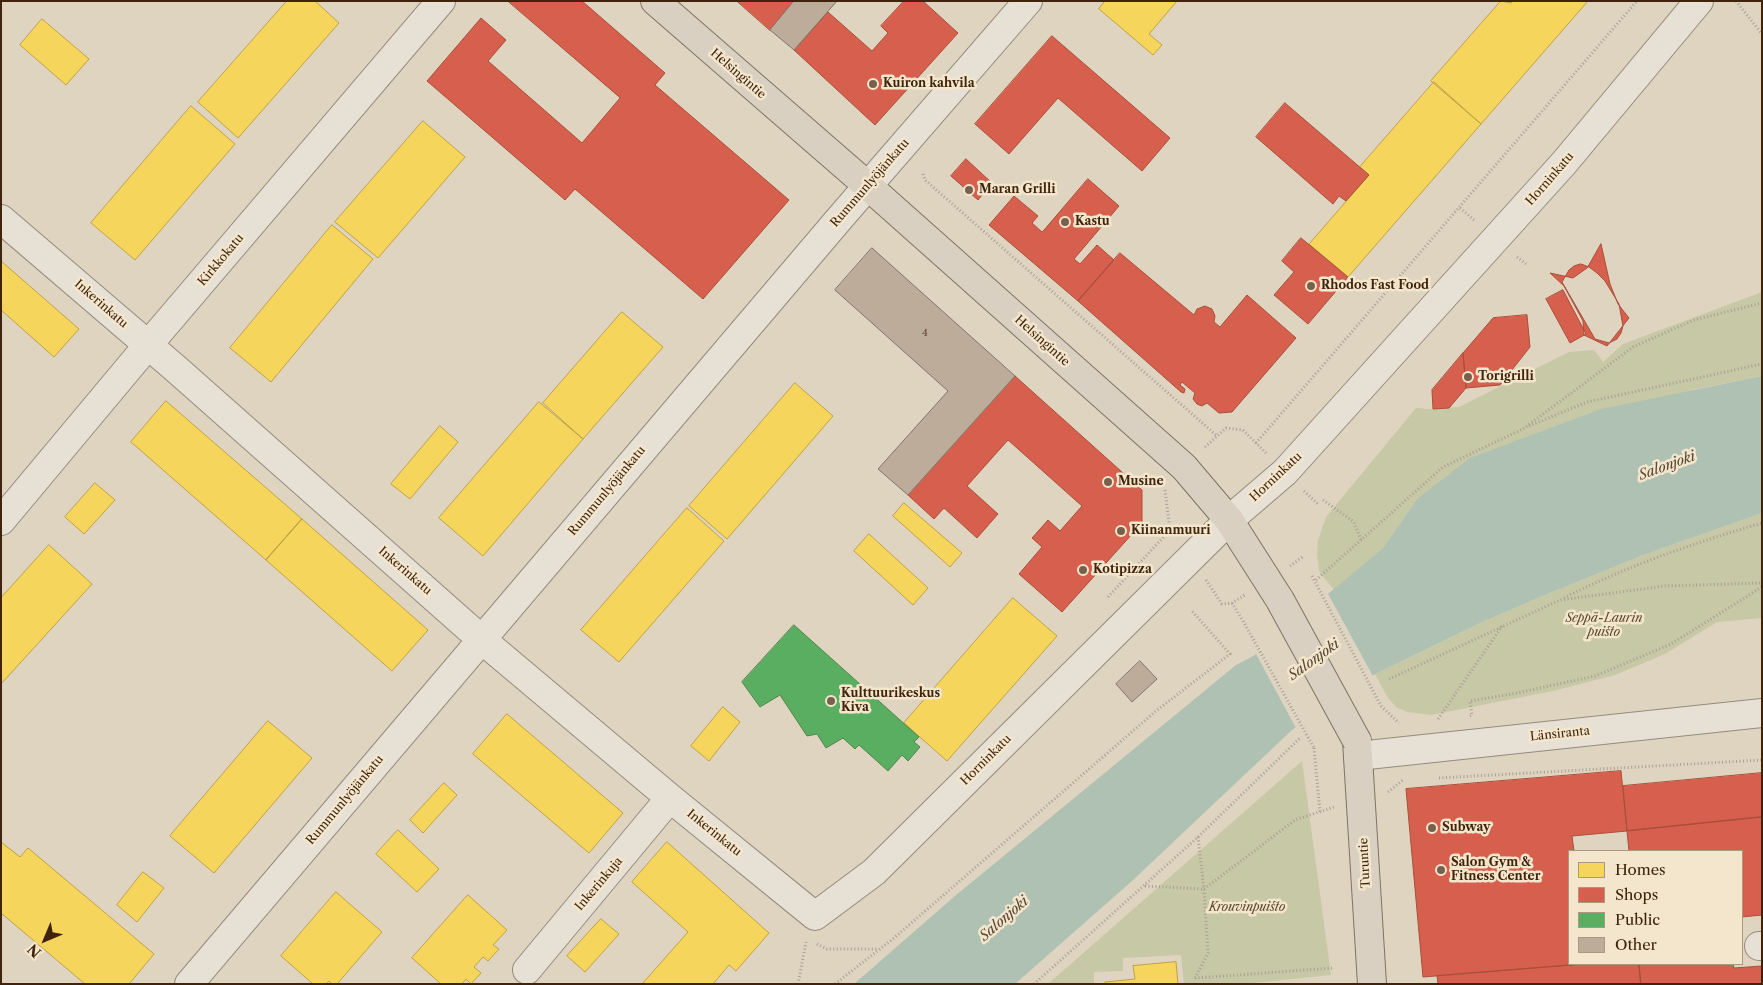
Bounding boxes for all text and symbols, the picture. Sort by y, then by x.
street label: Helsingintie [707,46,769,102]
place label: Kuiron kahvila [883,77,975,91]
marker: Kuiron kahvila [867,78,879,90]
street label: Rummunlyöjänkatu [828,136,912,230]
street label: Horninkatu [1523,149,1577,209]
place label: Maran Grilli [979,183,1056,197]
marker: Maran Grilli [963,184,975,196]
place label: Kastu [1075,215,1110,229]
marker: Kastu [1059,216,1071,228]
street label: Kirkkokatu [195,231,247,289]
street label: Inkerinkatu [71,277,131,331]
place label: Rhodos Fast Food [1321,279,1429,293]
marker: Rhodos Fast Food [1305,280,1317,292]
street label: Helsingintie [1012,313,1072,369]
house number: 4 [922,327,928,339]
place label: Torigrilli [1478,370,1534,384]
marker: Torigrilli [1462,371,1474,383]
street label: Rummunlyöjänkatu [565,443,649,539]
water label: Salonjoki [1636,448,1698,484]
street label: Horninkatu [1247,449,1305,505]
place label: Musine [1118,475,1164,489]
marker: Musine [1102,476,1114,488]
place label: Kiinanmuuri [1131,524,1211,538]
marker: Kiinanmuuri [1115,525,1127,537]
street label: Inkerinkatu [375,544,435,598]
place label: Kotipizza [1093,563,1152,577]
marker: Kotipizza [1077,564,1089,576]
park label: Seppä-Laurin puisto [1566,612,1642,640]
water label: Salonjoki [1285,636,1343,684]
place label: Kulttuurikeskus Kiva [841,687,940,715]
marker: Kulttuurikeskus Kiva [825,695,837,707]
street label: Länsiranta [1529,724,1591,744]
street label: Horninkatu [958,732,1014,788]
street label: Rummunlyöjänkatu [303,752,387,848]
street label: Inkerinkatu [684,807,744,859]
place label: Subway [1442,821,1490,835]
marker: Subway [1426,822,1438,834]
street label: Turuntie [1356,837,1374,889]
legend [1568,850,1743,965]
street label: Inkerinkuja [572,854,626,914]
place label: Salon Gym & Fitness Center [1451,856,1541,884]
text: Homes [1615,860,1666,879]
marker: Salon Gym & Fitness Center [1435,864,1447,876]
text: Shops [1615,885,1658,904]
water label: Salonjoki [976,893,1032,945]
park label: Krouvinpuisto [1209,901,1285,915]
text: Public [1615,910,1660,929]
north arrow [20,915,70,965]
text: Other [1615,935,1657,954]
text: N [24,940,45,961]

